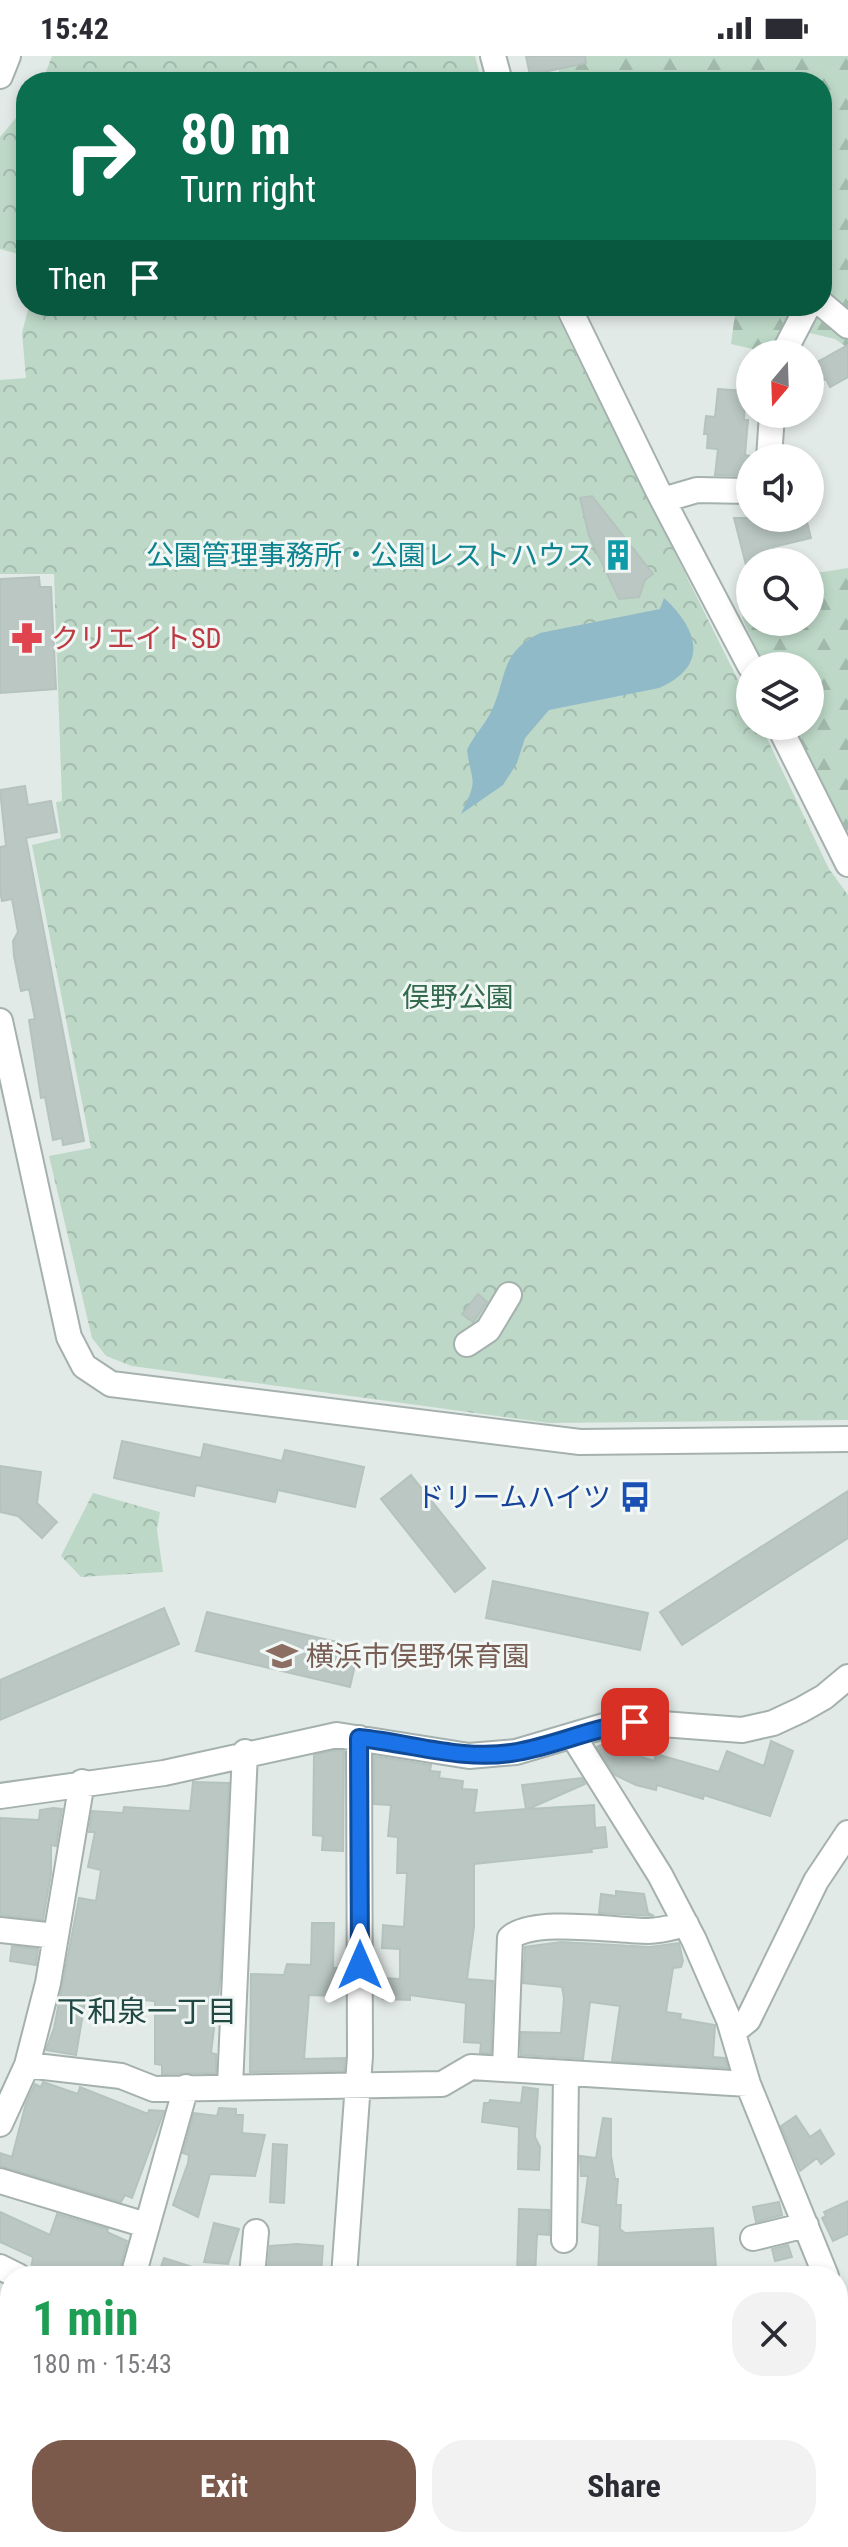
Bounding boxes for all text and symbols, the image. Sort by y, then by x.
text: 15:42 [40,11,109,46]
text: 80 m [180,102,291,168]
icon: right [48,104,152,208]
text: Turn right [180,169,316,211]
icon: arrive [123,256,167,300]
text: Then [48,261,107,296]
north arrow [736,340,824,428]
map controls [736,340,824,740]
button: sound [736,444,824,532]
building icon: 公園管理事務所・公園レストハウス [601,538,635,572]
place label: 公園管理事務所・公園レストハウス [146,539,594,572]
button: search [736,548,824,636]
pharmacy icon: クリエイトSD [10,621,44,655]
place label: クリエイトSD [51,622,222,655]
button: layers [736,652,824,740]
park label: 俣野公園 [402,981,514,1014]
bus stop icon: ドリームハイツ [618,1480,652,1514]
place label: ドリームハイツ [416,1481,611,1514]
school or university icon: 横浜市俣野保育園 [265,1639,299,1673]
place label: 横浜市俣野保育園 [306,1640,530,1673]
pin [601,1688,669,1756]
icon: arrive [613,1700,657,1744]
position arrow [318,1923,402,2007]
district label: 下和泉一丁目 [57,1994,237,2029]
text: 1 min [32,2290,139,2347]
button: close [732,2292,816,2376]
text: 180 m · 15:43 [32,2349,172,2379]
button: Exit [32,2440,416,2532]
button: Share [432,2440,816,2532]

